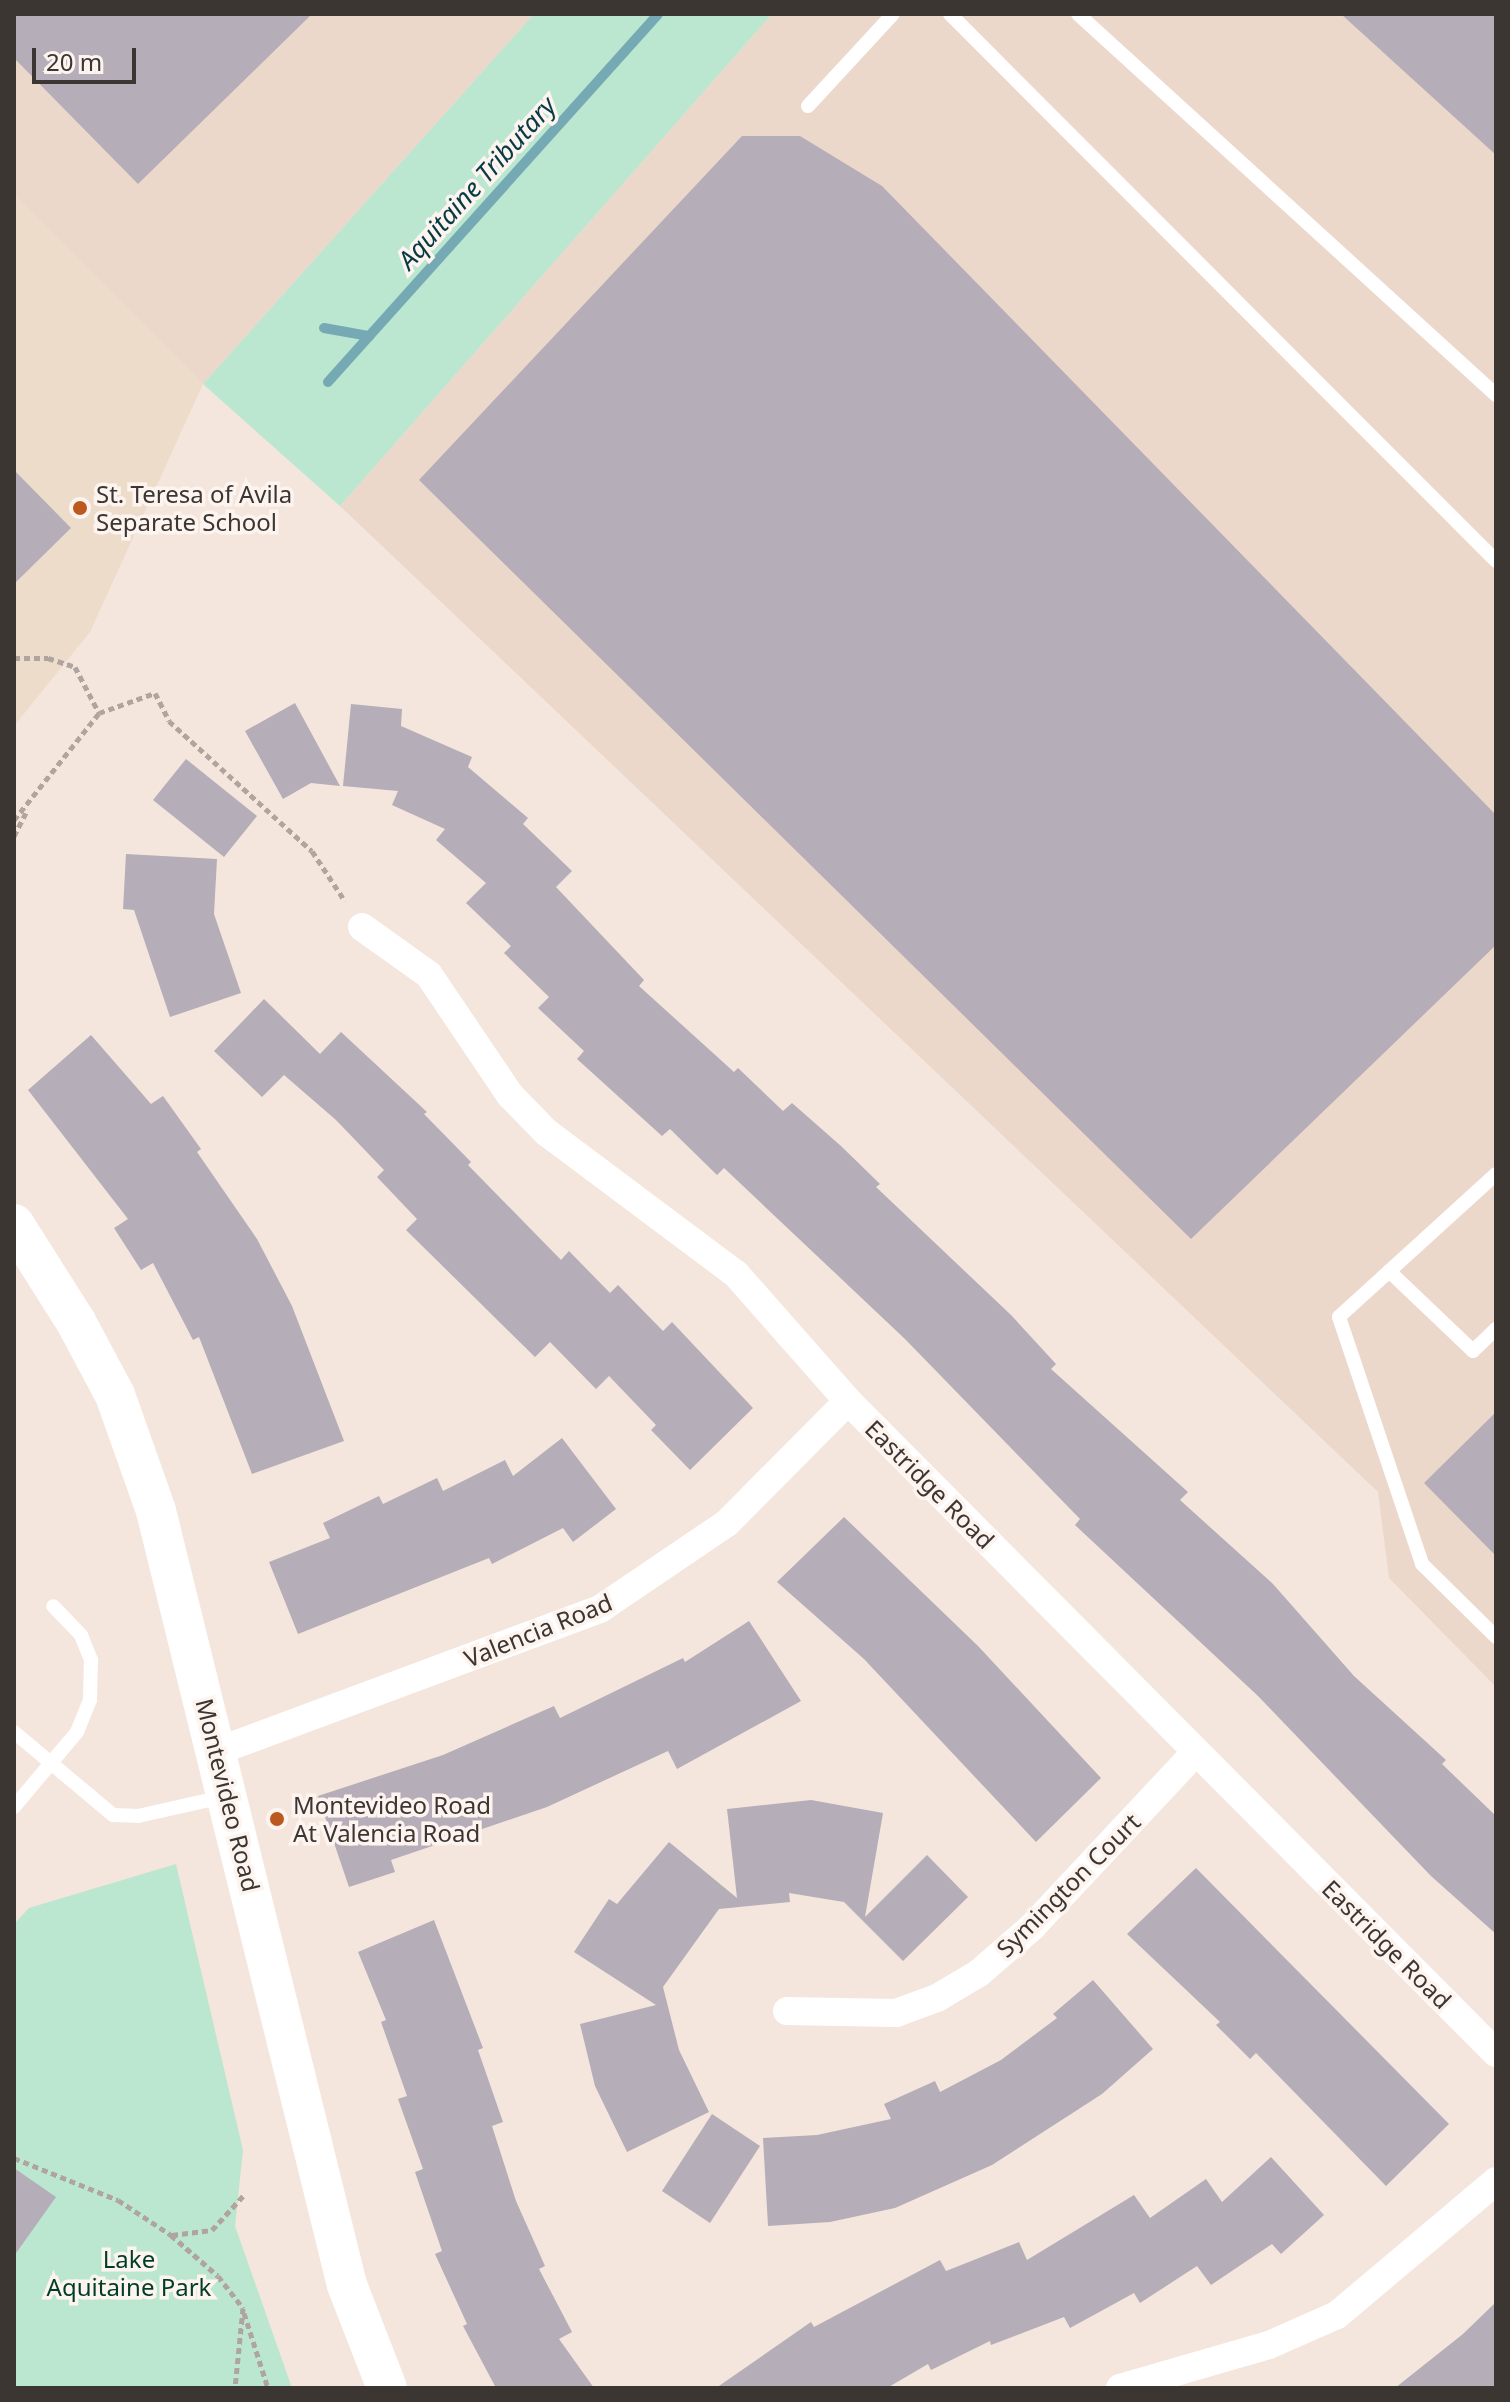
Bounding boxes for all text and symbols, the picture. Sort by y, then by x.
scale bar [36,32,140,82]
text: 20 m [46,45,102,78]
water label: Aquitaine Tributary [391,90,563,276]
place label: St. Teresa of Avila Separate School [96,480,292,536]
marker: St. Teresa of Avila Separate School [71,499,89,517]
street label: Eastridge Road [860,1414,1000,1554]
street label: Valencia Road [460,1587,616,1673]
street label: Montevideo Road [190,1695,266,1895]
place label: Montevideo Road At Valencia Road [293,1791,491,1847]
street label: Symington Court [990,1807,1146,1963]
marker: Montevideo Road At Valencia Road [268,1810,286,1828]
street label: Eastridge Road [1317,1874,1457,2014]
park label: Lake Aquitaine Park [47,2245,211,2301]

